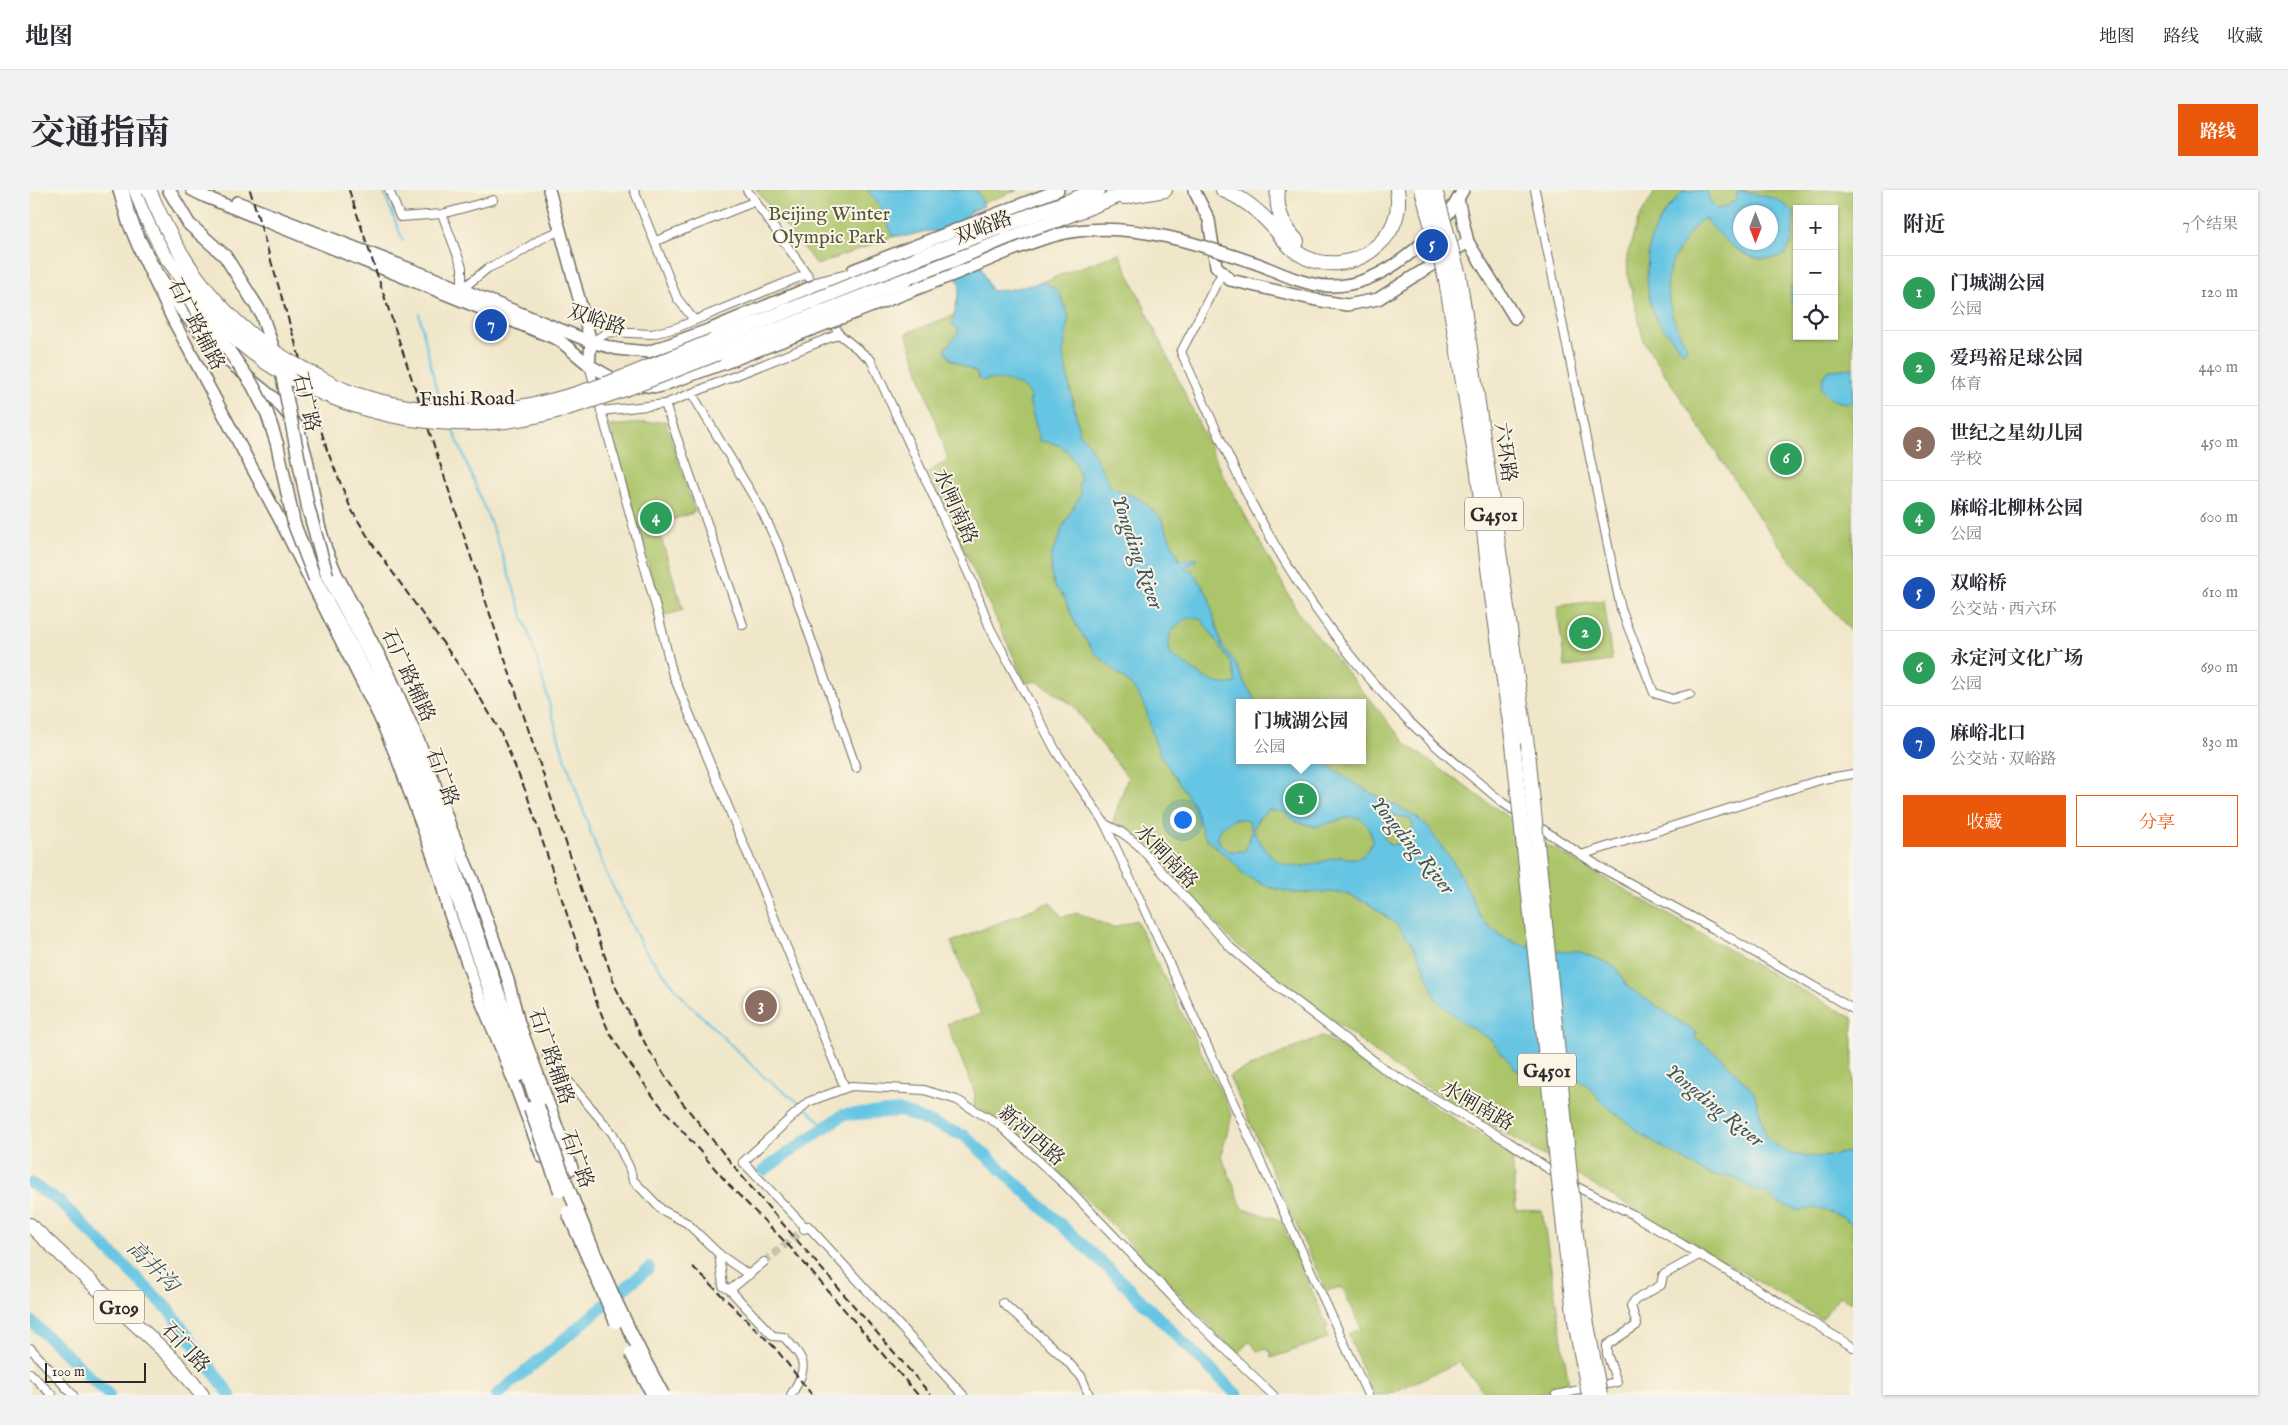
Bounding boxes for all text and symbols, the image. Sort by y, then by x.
text: 地图 [25,22,73,53]
text: 地图 [2099,26,2135,49]
text: 路线 [2163,26,2199,49]
text: 收藏 [2227,26,2263,49]
button: 路线 [2178,104,2258,156]
text: 交通指南 [30,112,170,157]
park label: Beijing Winter Olympic Park [768,202,891,250]
north arrow [1733,205,1778,250]
map controls [1793,205,1838,340]
button: + [1793,205,1838,250]
street label: 双峪路 [951,206,1016,251]
text: 附近 [1903,212,1945,239]
text: 7个结果 [2183,215,2238,235]
pin: 5 [1416,226,1448,264]
button: − [1793,250,1838,295]
text: 门城湖公园 [1950,272,2045,296]
street label: 石广路辅路 [162,274,230,375]
text: 1 [1916,283,1922,303]
text: 120 m [2201,283,2238,303]
button: locate [1793,295,1838,340]
street label: 双峪路 [564,299,629,342]
text: 公园 [1950,300,1982,320]
pin: 7 [475,306,507,344]
text: 爱玛裕足球公园 [1950,347,2083,371]
text: 2 [1915,358,1923,378]
text: 440 m [2199,358,2238,378]
street label: 石广路 [287,370,324,434]
text: 体育 [1950,375,1982,395]
street label: Fushi Road [419,386,515,413]
street label: 六环路 [1488,421,1521,484]
text: 世纪之星幼儿园 [1950,422,2083,446]
text: 3 [1916,433,1922,453]
text: 450 m [2201,433,2238,453]
pin: 6 [1770,440,1802,478]
text: 学校 [1950,450,1982,470]
street label: 水闸南路 [927,465,982,548]
water label: Yongding River [1104,492,1169,614]
text: 麻峪北柳林公园 [1950,497,2083,521]
road number: G4501 [1465,498,1523,530]
pin: 4 [640,499,672,537]
text: 4 [1915,508,1923,528]
text: 600 m [2200,508,2238,528]
text: 公园 [1950,525,1982,545]
text: 双峪桥 [1950,572,2007,596]
text: 5 [1916,583,1922,603]
text: 610 m [2202,583,2238,603]
text: 公交站 · 西六环 [1950,600,2057,620]
pin: 2 [1569,614,1601,652]
street label: 石广路辅路 [375,625,440,726]
text: 永定河文化广场 [1950,647,2083,671]
text: 6 [1916,658,1922,678]
text: 690 m [2201,658,2238,678]
text: 公园 [1950,675,1982,695]
popup [1236,699,1366,764]
text: 门城湖公园 [1253,710,1349,734]
text: 麻峪北口 [1950,722,2026,746]
text: 7 [1915,733,1923,753]
text: 830 m [2202,733,2238,753]
text: 公园 [1253,738,1286,758]
street label: 石广路 [420,745,464,810]
text: 公交站 · 双峪路 [1950,750,2057,770]
pin: 1 [1285,780,1317,818]
water label: Yongding River [1364,791,1460,901]
button: 收藏 [1903,795,2066,847]
button: 分享 [2076,795,2238,847]
your location [1170,807,1196,833]
street label: 水闸南路 [1129,820,1203,894]
pin: 3 [745,987,777,1025]
street label: 石广路辅路 [522,1005,579,1108]
road number: G4501 [1518,1054,1576,1086]
water label: Yongding River [1659,1058,1769,1155]
street label: 水闸南路 [1436,1075,1518,1137]
street label: 新河西路 [993,1100,1069,1172]
street label: 石广路 [555,1127,599,1192]
water label: 高井沟 [120,1235,186,1301]
road number: G109 [94,1290,144,1324]
street label: 石门路 [155,1318,215,1378]
scale bar [45,1360,146,1383]
text: 100 m [52,1363,85,1381]

